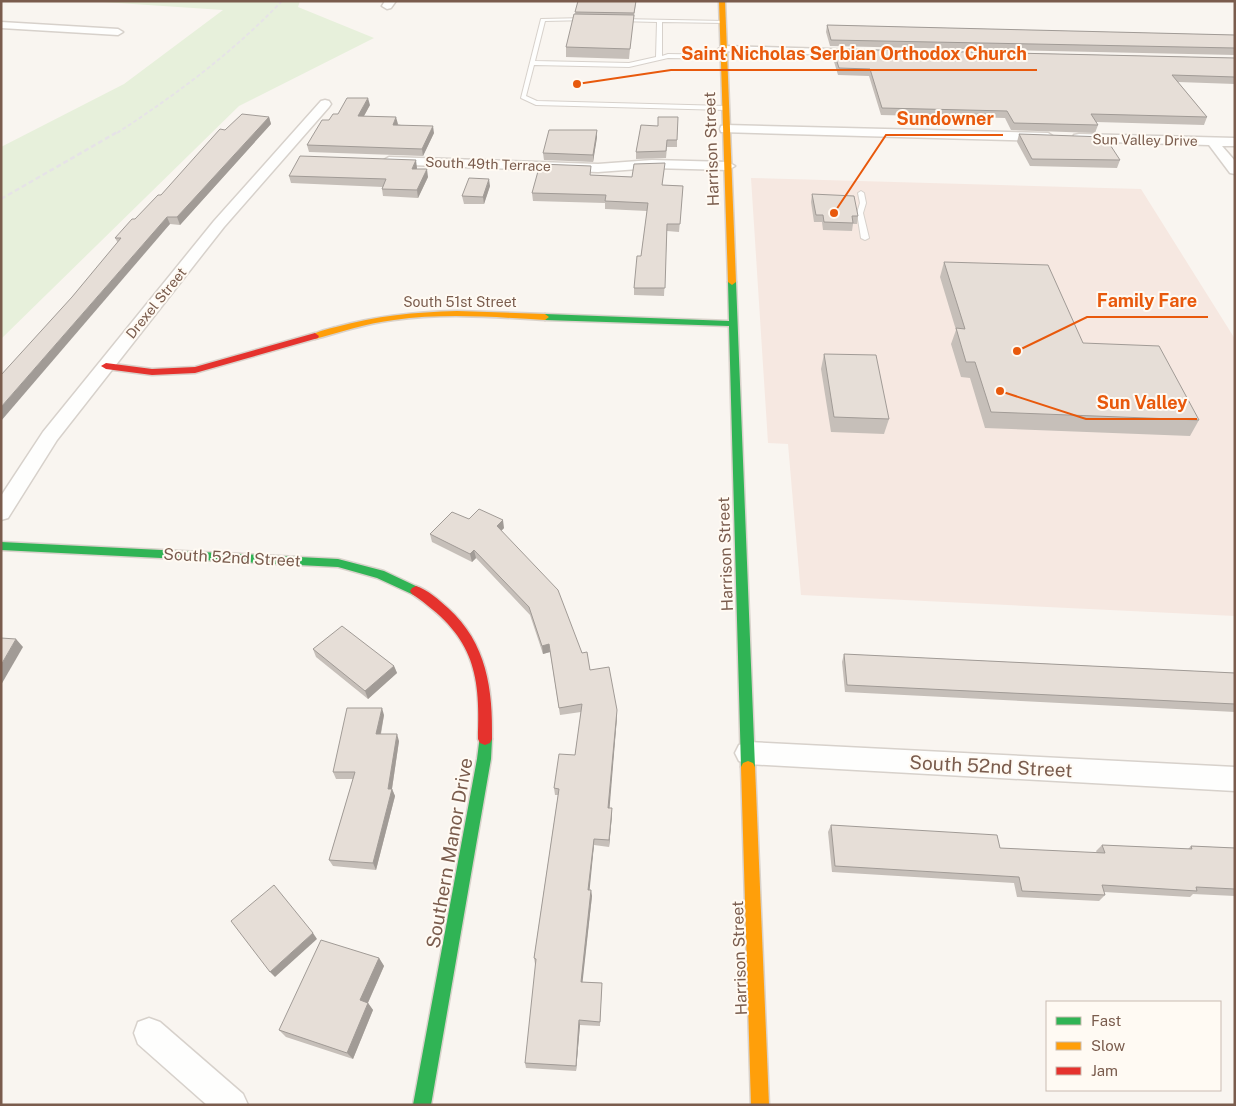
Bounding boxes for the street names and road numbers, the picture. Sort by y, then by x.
street label: Harrison Street [700,91,723,207]
street label: Sun Valley Drive [1092,131,1198,149]
street label: South 49th Terrace [425,154,551,174]
street label: Drexel Street [123,264,189,342]
street label: South 51st Street [403,294,517,310]
street label: Harrison Street [714,496,737,612]
street label: South 52nd Street [163,544,301,571]
street label: South 52nd Street [909,751,1073,781]
street label: Southern Manor Drive [421,756,477,950]
street label: Harrison Street [728,900,751,1016]

